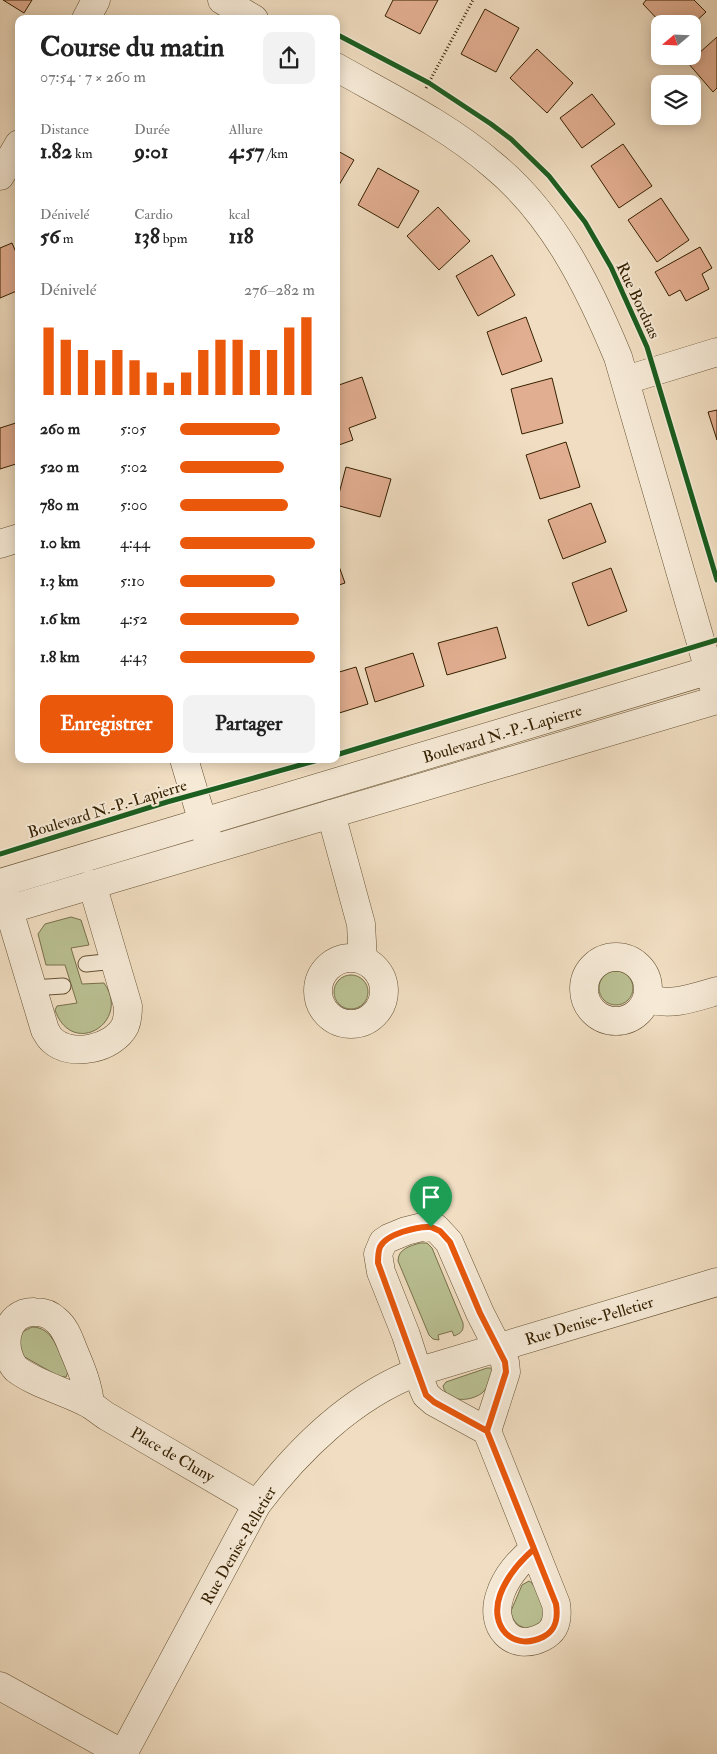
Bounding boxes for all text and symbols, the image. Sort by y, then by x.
north arrow [651,15,701,65]
map controls [651,15,701,125]
text: Course du matin [40,30,224,65]
button: share [263,32,315,84]
text: 07:54 · 7 × 260 m [40,67,146,87]
button: layers [651,75,701,125]
text: Distance [40,121,89,138]
text: Durée [134,121,170,138]
text: Allure [229,121,263,138]
text: 1.82 [40,138,72,165]
text: 9:01 [134,138,168,165]
text: 4:57 [229,138,264,165]
text: km [72,145,93,162]
text: /km [264,145,288,162]
text: Dénivelé [40,206,89,223]
text: Cardio [134,206,173,223]
text: kcal [229,206,250,223]
text: 56 [40,223,60,250]
text: 138 [134,223,160,250]
text: 118 [229,223,254,250]
text: m [60,230,74,247]
text: bpm [160,230,188,247]
street label: Rue Borduas [612,259,664,342]
text: Dénivelé [40,280,96,300]
text: 276–282 m [244,280,315,300]
text: 260 m [40,419,80,439]
text: 5:05 [120,419,146,439]
text: 520 m [40,457,79,477]
text: 5:02 [120,457,147,477]
text: 780 m [40,495,79,515]
text: 5:00 [120,495,147,515]
text: 1.0 km [40,533,80,553]
text: 4:44 [120,533,150,553]
text: 1.3 km [40,571,78,591]
text: 5:10 [120,571,145,591]
text: 1.6 km [40,609,80,629]
text: 4:52 [120,609,148,629]
text: 1.8 km [40,647,80,667]
text: 4:43 [120,647,147,667]
button: Enregistrer [40,695,173,753]
button: Partager [183,695,315,753]
street label: Boulevard N.-P.-Lapierre [420,700,585,769]
street label: Boulevard N.-P.-Lapierre [25,775,190,844]
pin [410,1176,452,1227]
icon: arrive [417,1183,445,1211]
street label: Rue Denise-Pelletier [523,1292,656,1350]
street label: Place de Cluny [127,1423,219,1487]
street label: Rue Denise-Pelletier [197,1483,281,1608]

